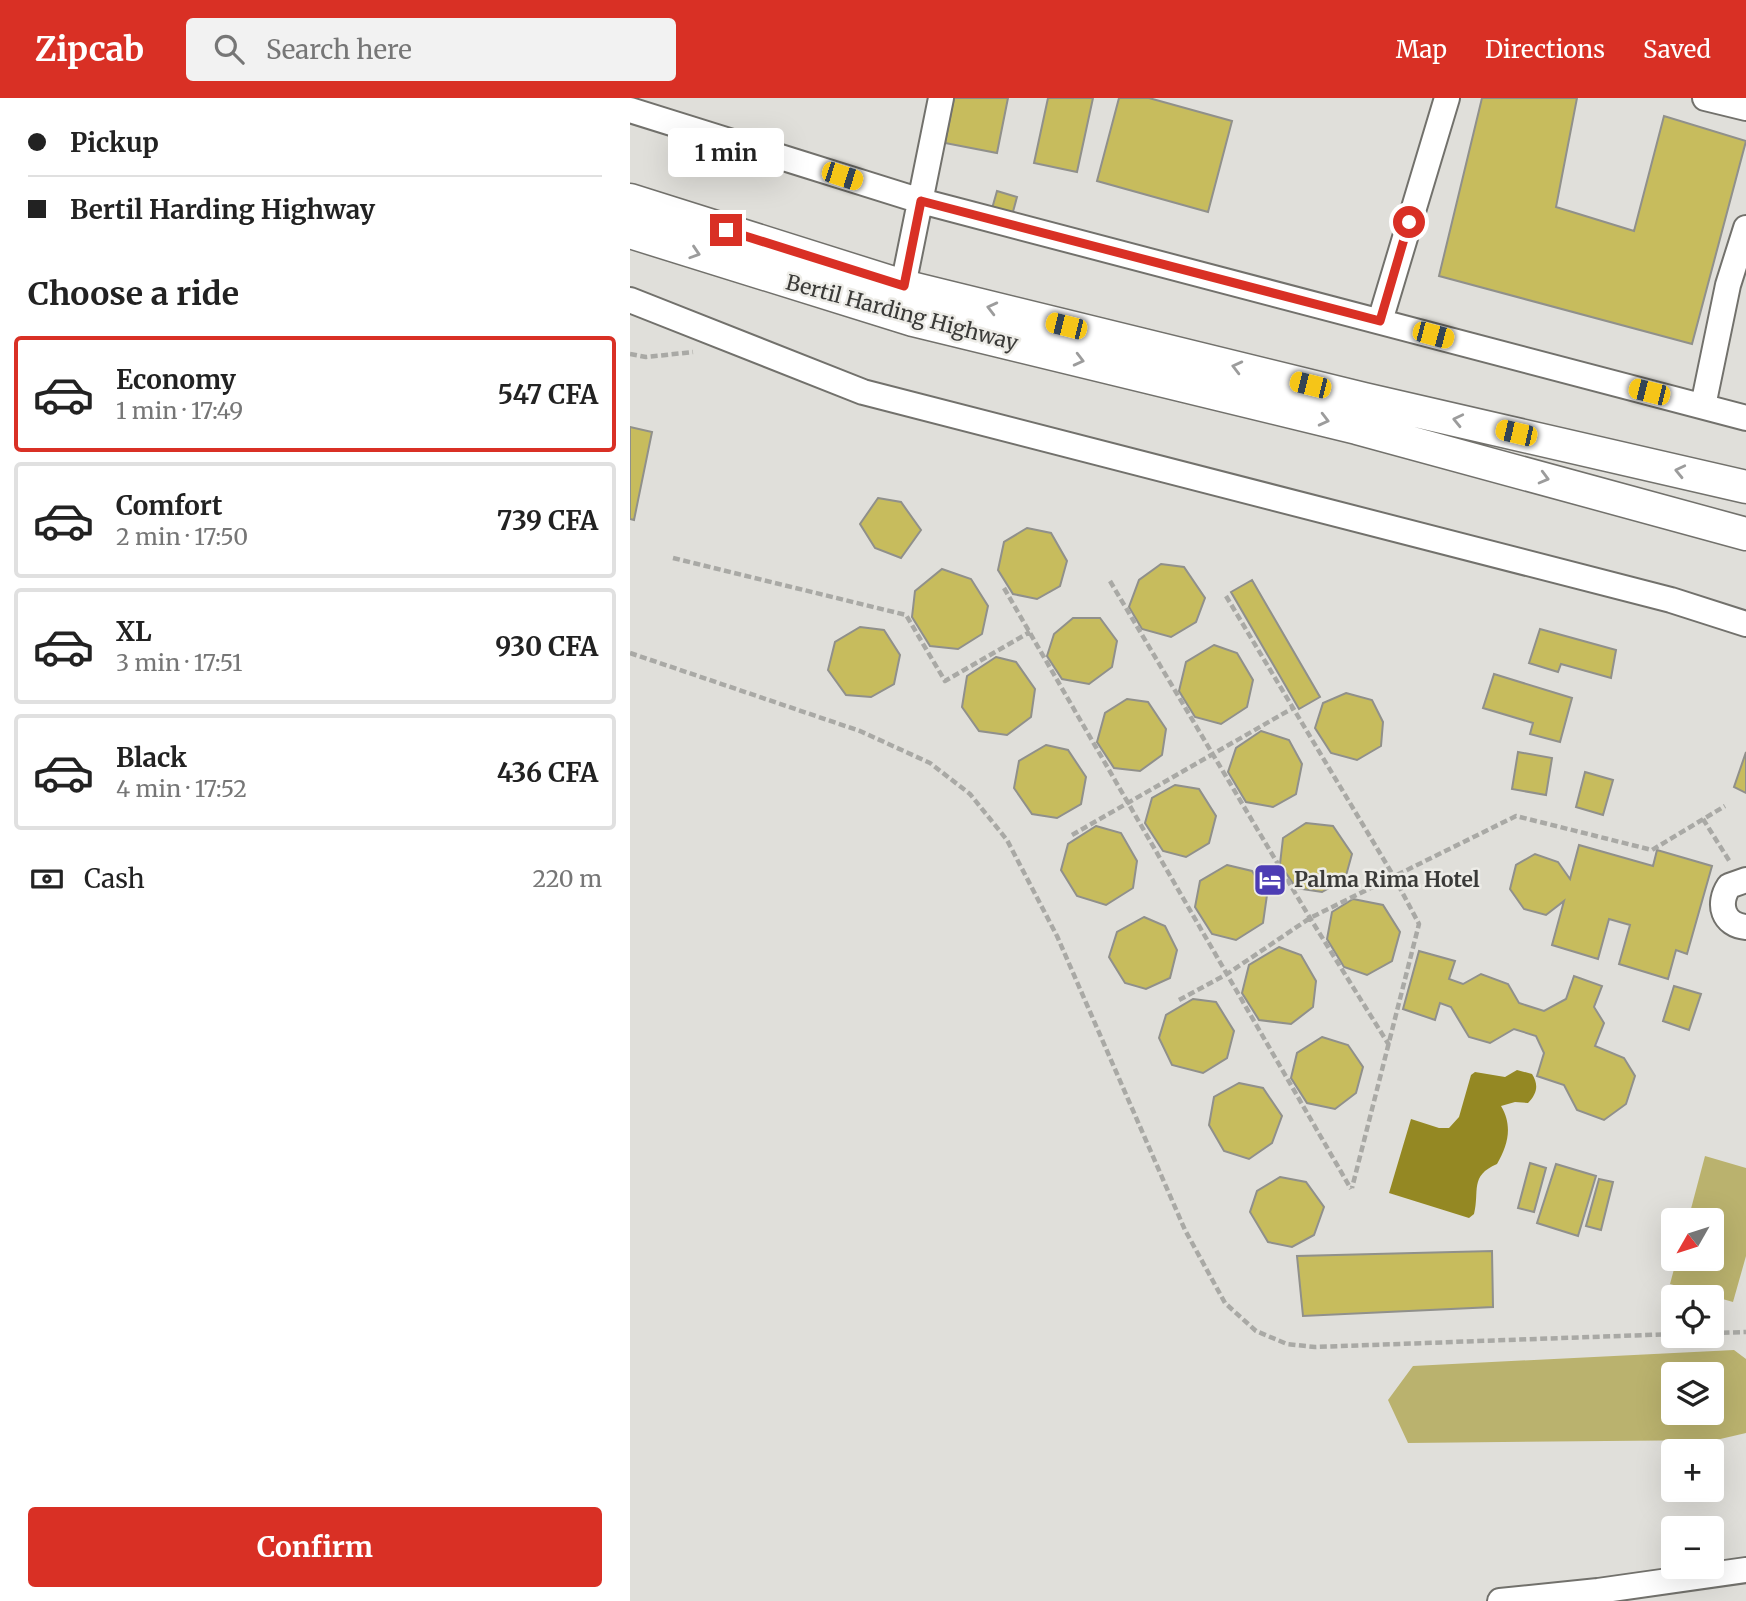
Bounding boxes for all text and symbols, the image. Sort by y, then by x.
search box [186,18,676,81]
text: Zipcab [35,29,144,70]
icon: search [210,30,248,68]
text: Search here [266,33,412,66]
text: Map [1396,34,1447,65]
text: Directions [1485,34,1605,65]
text: Saved [1643,34,1711,65]
text: Pickup [70,126,159,159]
callout: 1 min [668,129,784,178]
text: 1 min [695,138,757,167]
car [819,160,866,192]
text: Bertil Harding Highway [70,193,375,226]
route start [1393,206,1425,238]
route end [710,214,742,246]
one-way arrow [688,245,701,259]
street label: Bertil Harding Highway [783,269,1022,357]
text: Choose a ride [28,274,239,314]
one-way arrow [986,302,998,316]
car [1044,311,1089,341]
car [1410,319,1457,351]
one-way arrow [1073,352,1085,366]
one-way arrow [1231,361,1243,375]
icon: car [32,363,95,426]
text: Economy [116,363,236,396]
car [1288,370,1333,400]
car [1627,377,1672,407]
text: 547 CFA [498,378,598,411]
text: 1 min · 17:49 [116,396,243,425]
one-way arrow [1318,412,1330,426]
one-way arrow [1452,414,1464,428]
car [1494,418,1539,448]
one-way arrow [1674,465,1686,479]
one-way arrow [1538,470,1550,484]
icon: car [32,489,95,552]
text: Comfort [116,489,222,522]
text: 739 CFA [497,504,598,537]
text: 2 min · 17:50 [116,522,248,551]
icon: car [32,615,95,678]
text: XL [116,615,152,648]
text: 930 CFA [495,630,598,663]
text: 3 min · 17:51 [116,648,243,677]
icon: car [32,741,95,804]
text: Black [116,741,187,774]
text: 436 CFA [497,756,598,789]
text: 4 min · 17:52 [116,774,247,803]
icon: cash [28,860,66,898]
hotel icon: Palma Rima Hotel [1251,861,1289,899]
text: Cash [84,862,145,895]
text: 220 m [532,864,602,893]
place label: Palma Rima Hotel [1294,866,1480,893]
north arrow [1661,1208,1724,1270]
map controls [1661,1208,1724,1579]
button: locate [1661,1285,1724,1348]
button: layers [1661,1362,1724,1425]
button: + [1661,1439,1724,1502]
button: Confirm [28,1507,602,1587]
button: − [1661,1516,1724,1579]

